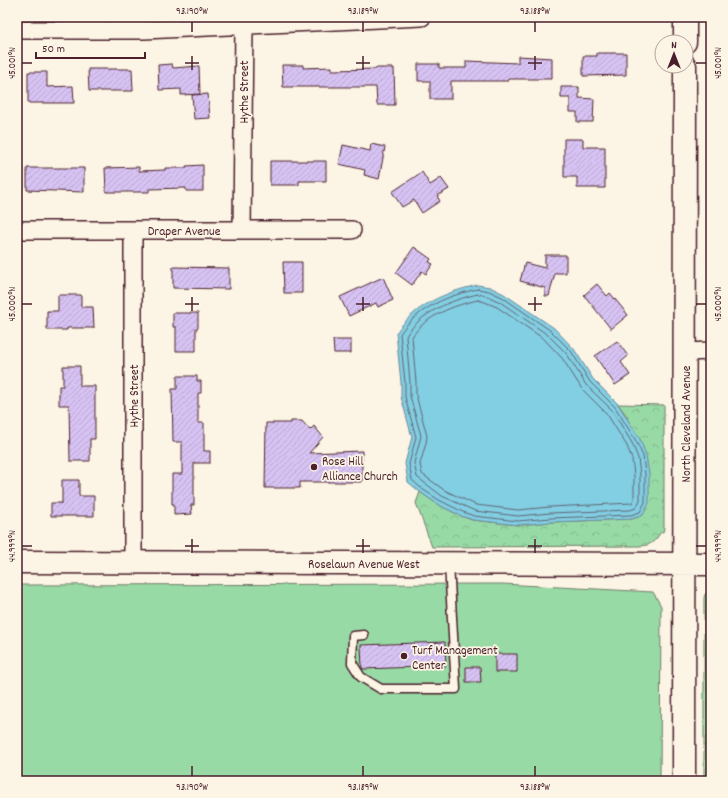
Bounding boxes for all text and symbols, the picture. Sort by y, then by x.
text: 93.190°W [176,5,208,19]
text: 93.189°W [348,5,378,19]
text: 93.188°W [520,5,550,19]
scale bar [36,34,145,60]
north arrow [654,34,694,74]
text: N [671,38,677,54]
text: 50 m [42,41,65,58]
text: 45.001°N [6,47,20,79]
text: 45.001°N [712,47,726,79]
street label: Hythe Street [236,60,255,123]
street label: Draper Avenue [148,223,221,242]
text: 45.000°N [6,286,20,321]
text: 45.000°N [712,286,726,321]
street label: Hythe Street [126,364,145,427]
street label: North Cleveland Avenue [678,365,697,482]
place label: Rose Hill Alliance Church [322,453,398,487]
marker: Rose Hill Alliance Church [309,462,319,472]
text: 44.999°N [6,530,20,562]
text: 44.999°N [712,530,726,562]
street label: Roselawn Avenue West [308,556,420,575]
place label: Turf Management Center [412,642,498,676]
marker: Turf Management Center [399,651,409,661]
text: 93.190°W [176,781,208,795]
text: 93.189°W [348,781,378,795]
text: 93.188°W [520,781,550,795]

